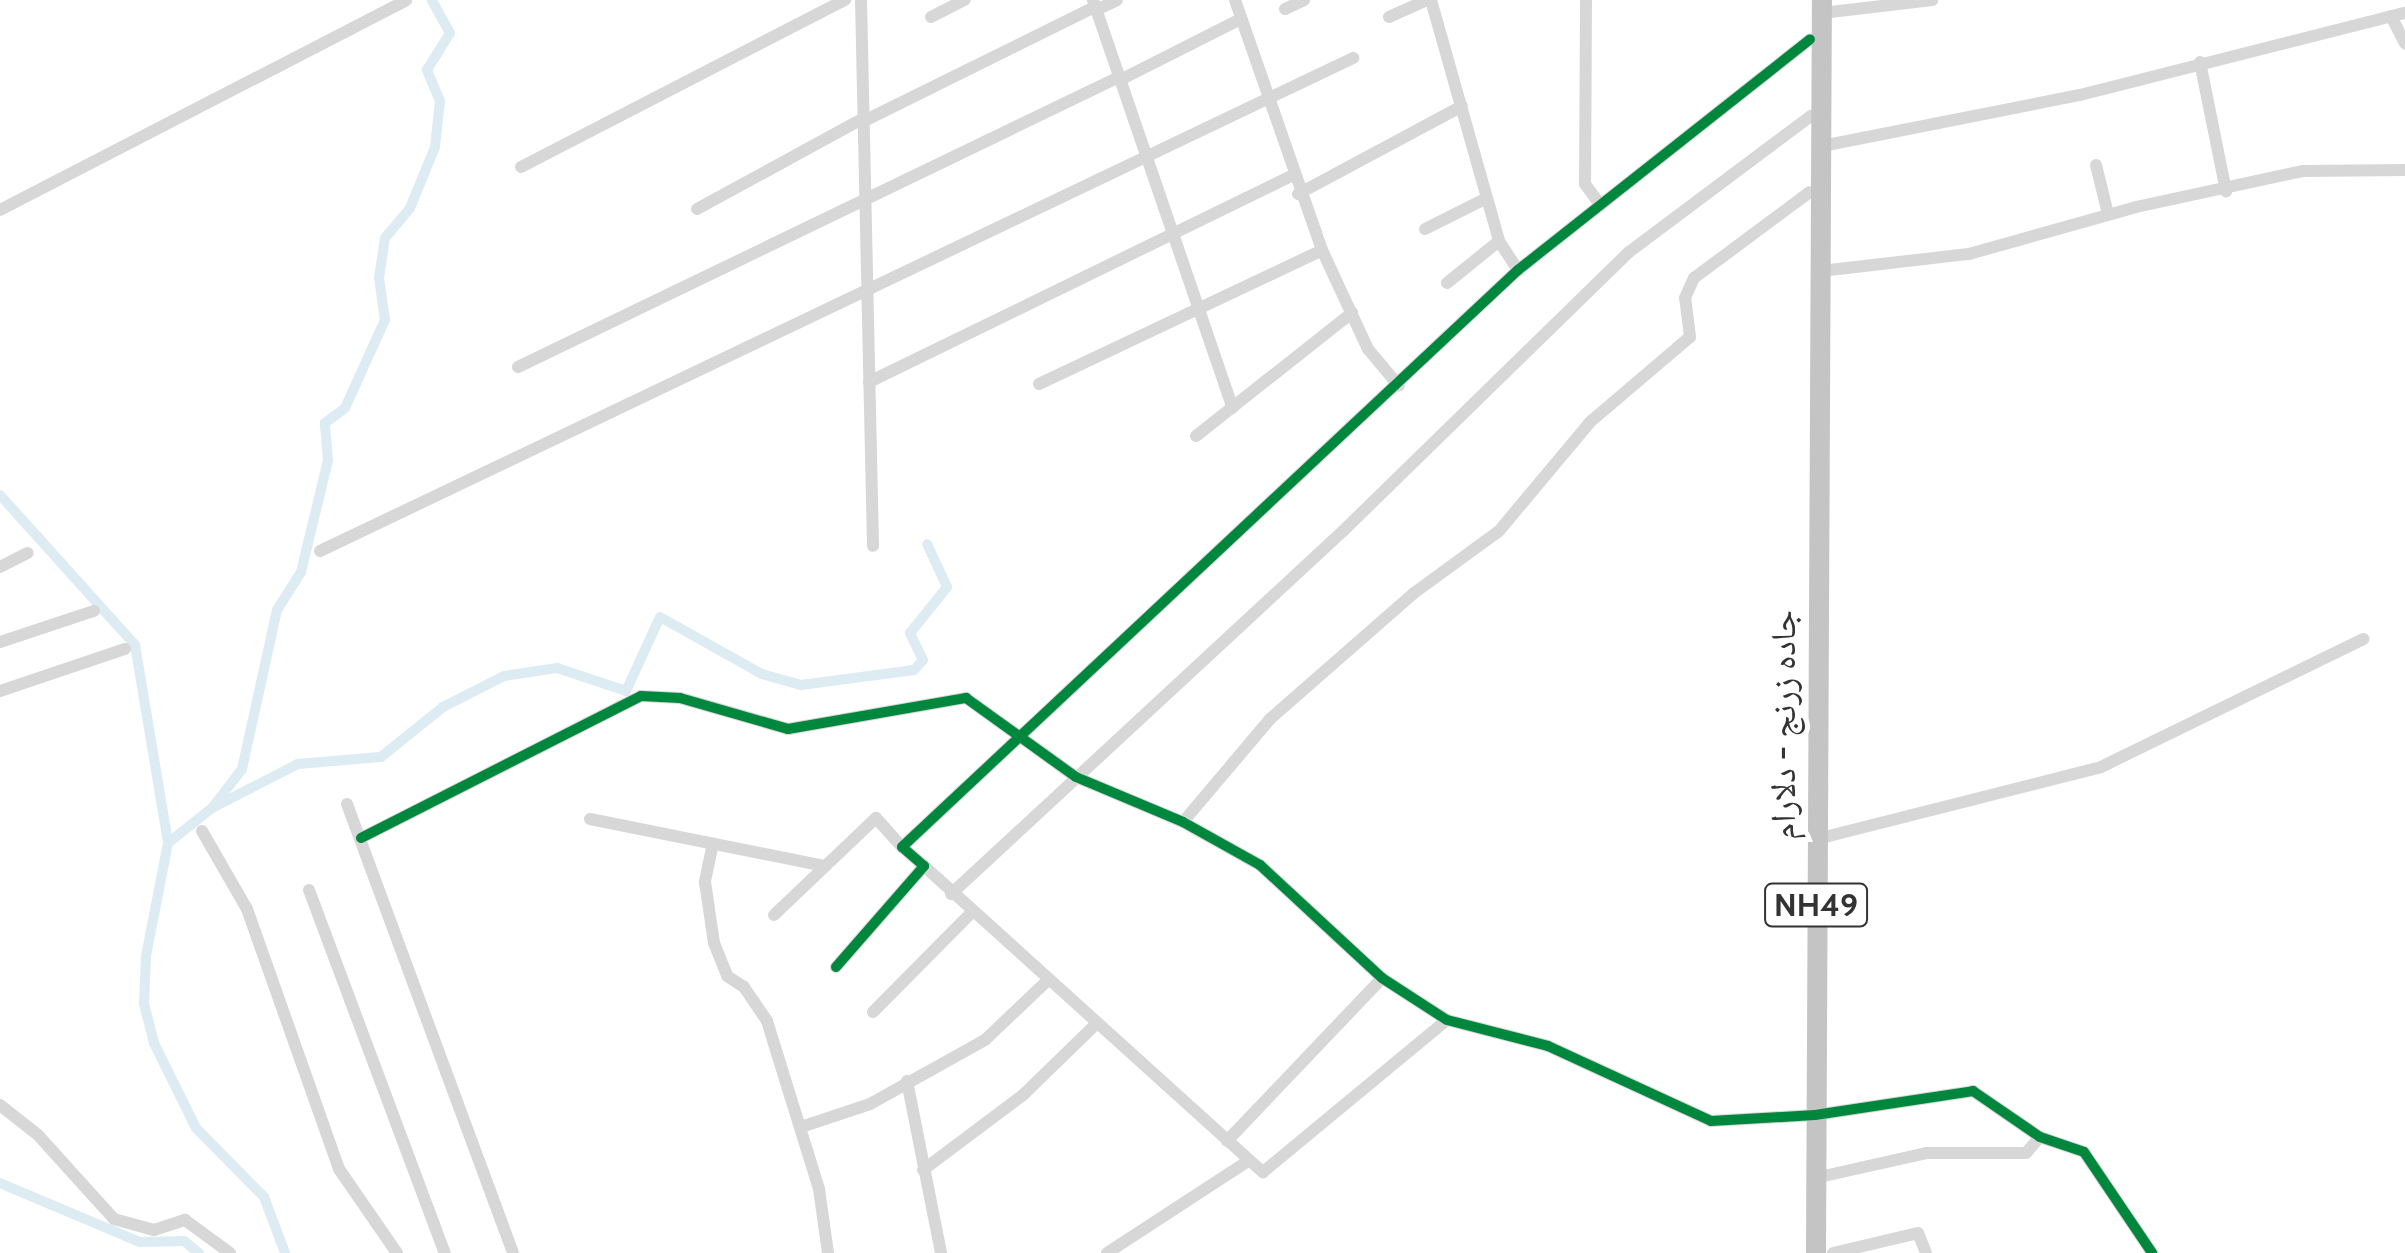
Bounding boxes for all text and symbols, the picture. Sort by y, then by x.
street label: جاده زرنج - دلارام [1762,610,1804,840]
road number: NH49 [1764,878,1868,932]

